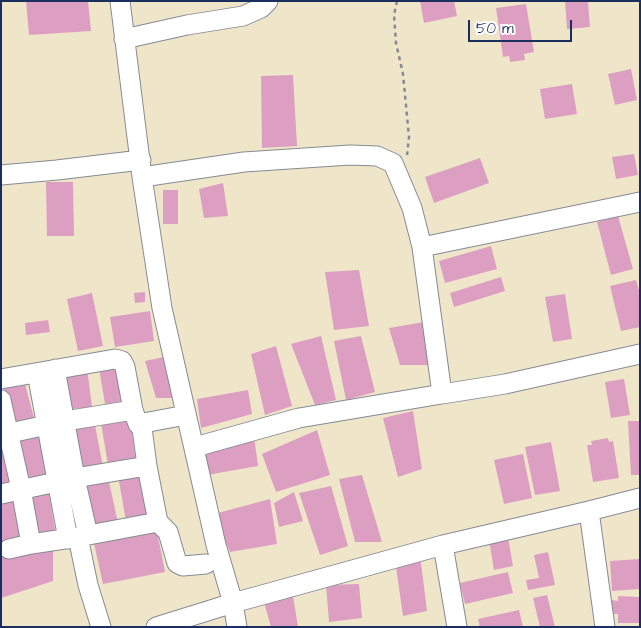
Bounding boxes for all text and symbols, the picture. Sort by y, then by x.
scale bar [471,10,575,42]
text: 50 m [476,18,514,39]

